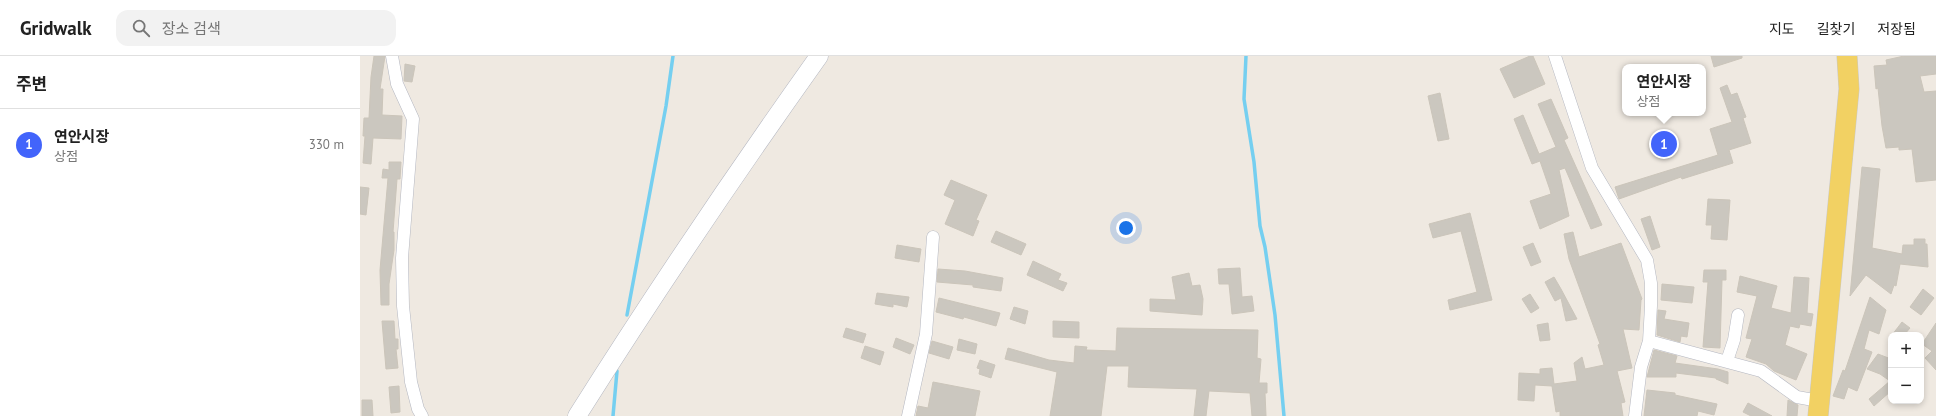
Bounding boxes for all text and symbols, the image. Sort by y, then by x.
search box [116,10,396,46]
text: Gridwalk [20,16,92,40]
icon: search [130,17,152,39]
text: 장소 검색 [162,19,221,38]
text: 지도 [1769,20,1795,38]
text: 길찾기 [1817,20,1855,38]
text: 저장됨 [1877,20,1916,38]
popup [1622,64,1706,116]
text: 연안시장 [1636,72,1692,91]
text: 주변 [16,73,47,95]
text: 상점 [1636,93,1660,110]
text: 연안시장 [54,127,109,146]
pin: 1 [1651,129,1677,159]
text: 1 [25,136,33,153]
text: 330 m [309,136,344,153]
text: 상점 [54,148,78,165]
your location [1116,218,1136,238]
map controls [1888,332,1924,404]
button: + [1888,332,1924,368]
button: − [1888,368,1924,404]

